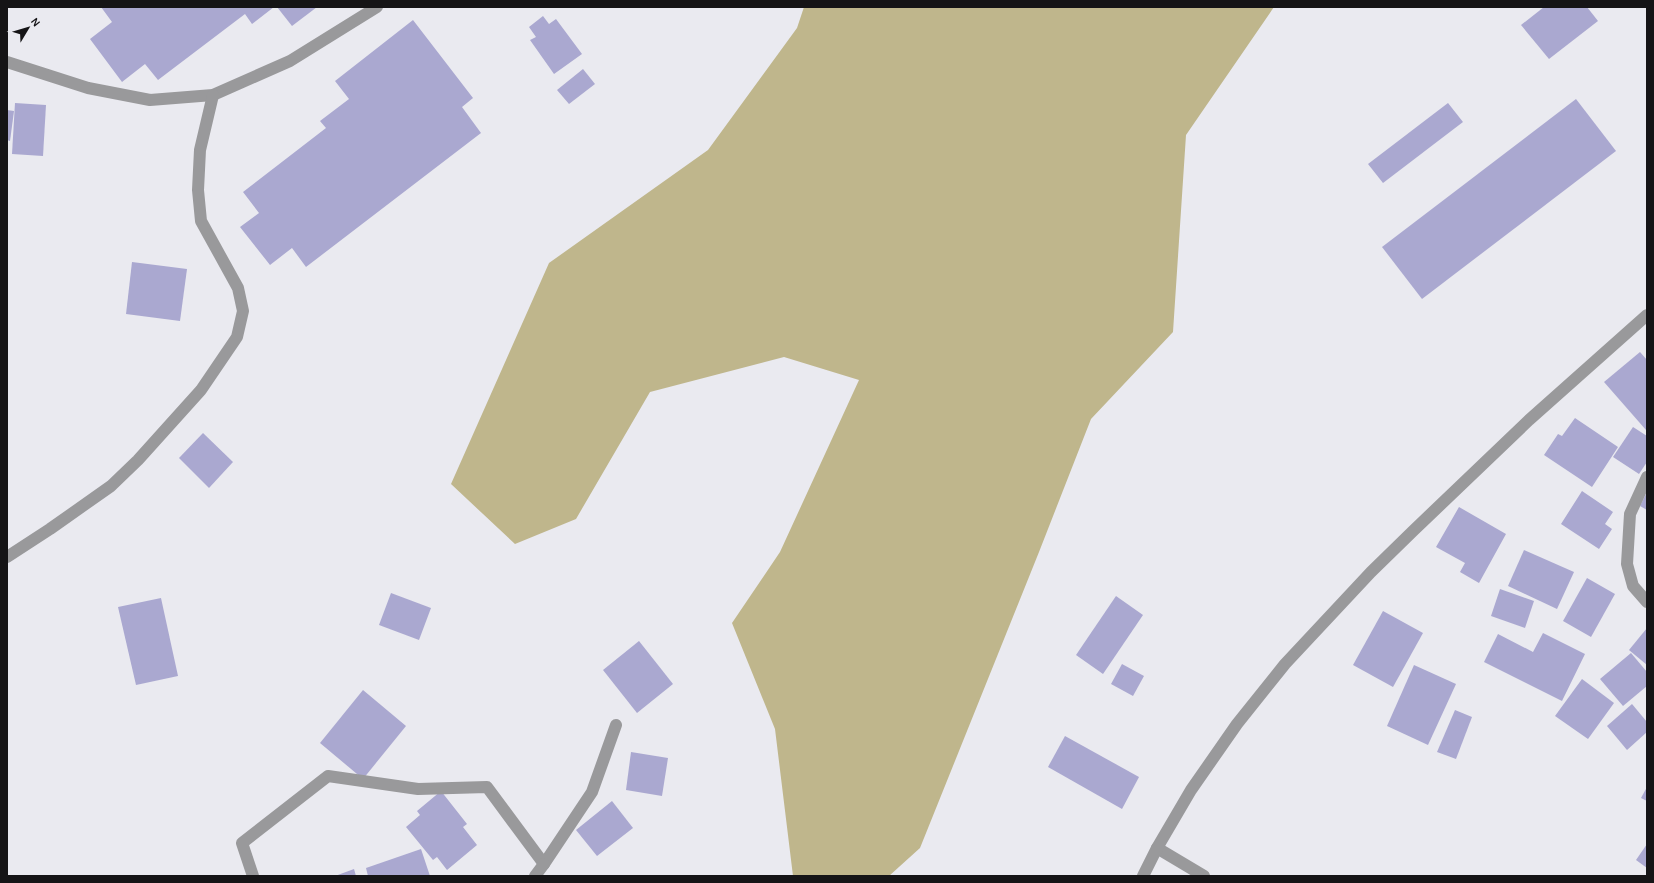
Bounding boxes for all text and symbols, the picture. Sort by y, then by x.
north arrow [8,8,48,48]
text: N [28,15,43,29]

